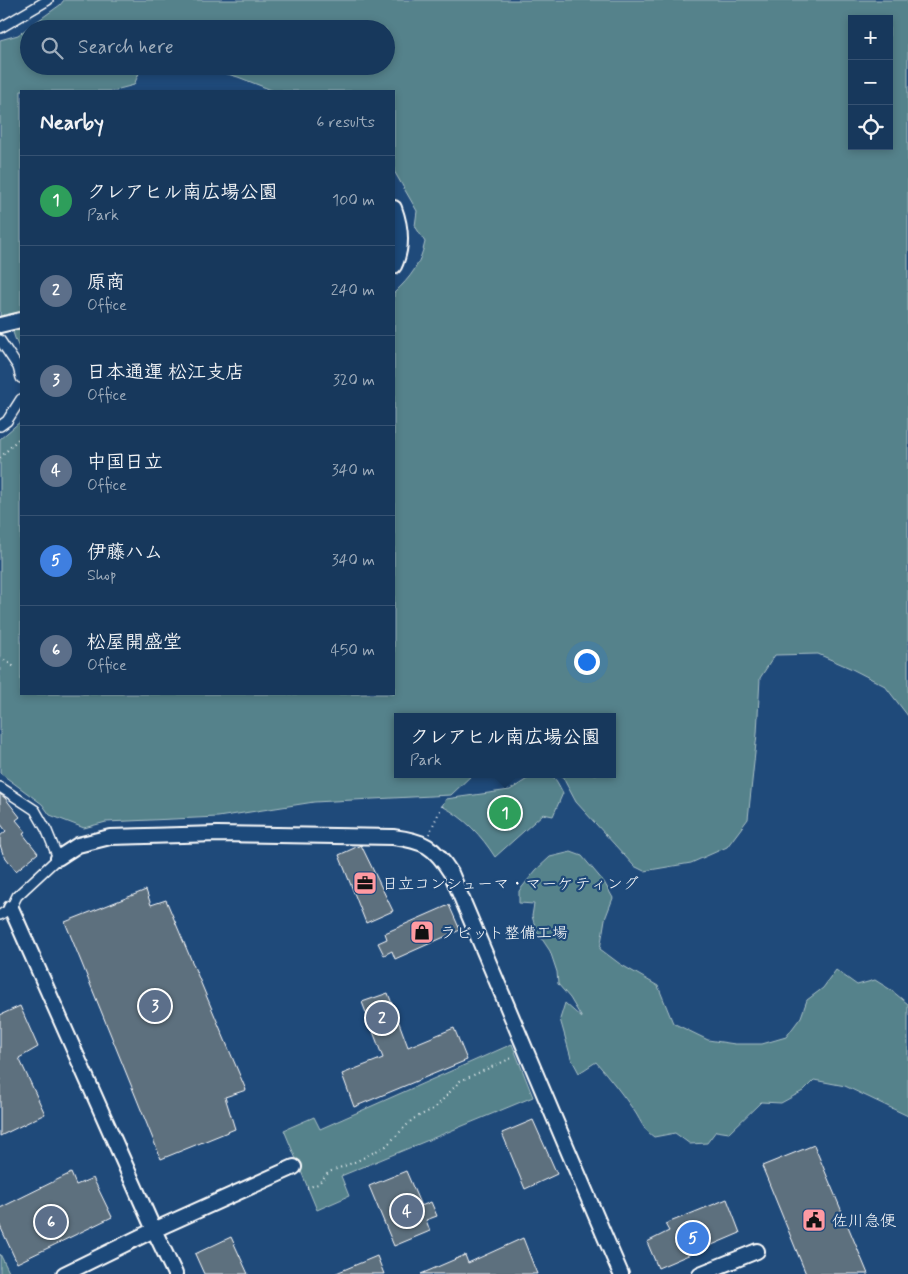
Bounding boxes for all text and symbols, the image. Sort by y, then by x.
map controls [848,15,893,150]
button: + [848,15,893,60]
search box [20,20,395,75]
icon: search [38,34,66,62]
text: Search here [78,35,174,60]
button: − [848,60,893,105]
button: locate [848,105,893,150]
text: Nearby [40,109,104,137]
text: 6 results [316,112,375,133]
text: クレアヒル南広場公園 [87,180,277,205]
text: 1 [52,190,60,211]
text: 100 m [332,190,375,211]
text: Park [87,205,119,226]
text: 原商 [87,270,125,295]
text: 2 [52,280,60,301]
text: 240 m [331,280,375,301]
text: Office [87,295,127,316]
text: 日本通運 松江支店 [87,360,244,385]
text: 3 [52,370,60,391]
text: 320 m [333,370,375,391]
text: Office [87,385,127,406]
text: 中国日立 [87,450,163,475]
text: 4 [51,460,61,481]
text: 340 m [331,460,375,481]
text: Office [87,475,127,496]
text: 伊藤ハム [87,540,163,565]
text: 5 [51,550,61,571]
text: 340 m [331,550,375,571]
text: Shop [87,565,116,586]
text: 松屋開盛堂 [87,630,182,655]
text: 6 [52,640,60,661]
text: 450 m [330,640,375,661]
your location [574,649,600,675]
text: Office [87,655,127,676]
popup [394,713,616,778]
text: クレアヒル南広場公園 [410,725,600,750]
text: Park [410,750,442,771]
pin: 1 [489,794,521,832]
office icon: 日立コンシューマ・マーケティング [352,870,378,896]
place label: 日立コンシューマ・マーケティング [382,874,639,895]
shop icon: ラビット整備工場 [409,919,435,945]
place label: ラビット整備工場 [440,923,568,944]
pin: 3 [139,987,171,1025]
pin: 2 [366,999,398,1037]
pin: 4 [391,1192,423,1230]
pin: 6 [35,1203,67,1241]
public building icon: 佐川急便 [801,1207,827,1233]
place label: 佐川急便 [832,1211,896,1232]
pin: 5 [677,1219,709,1257]

